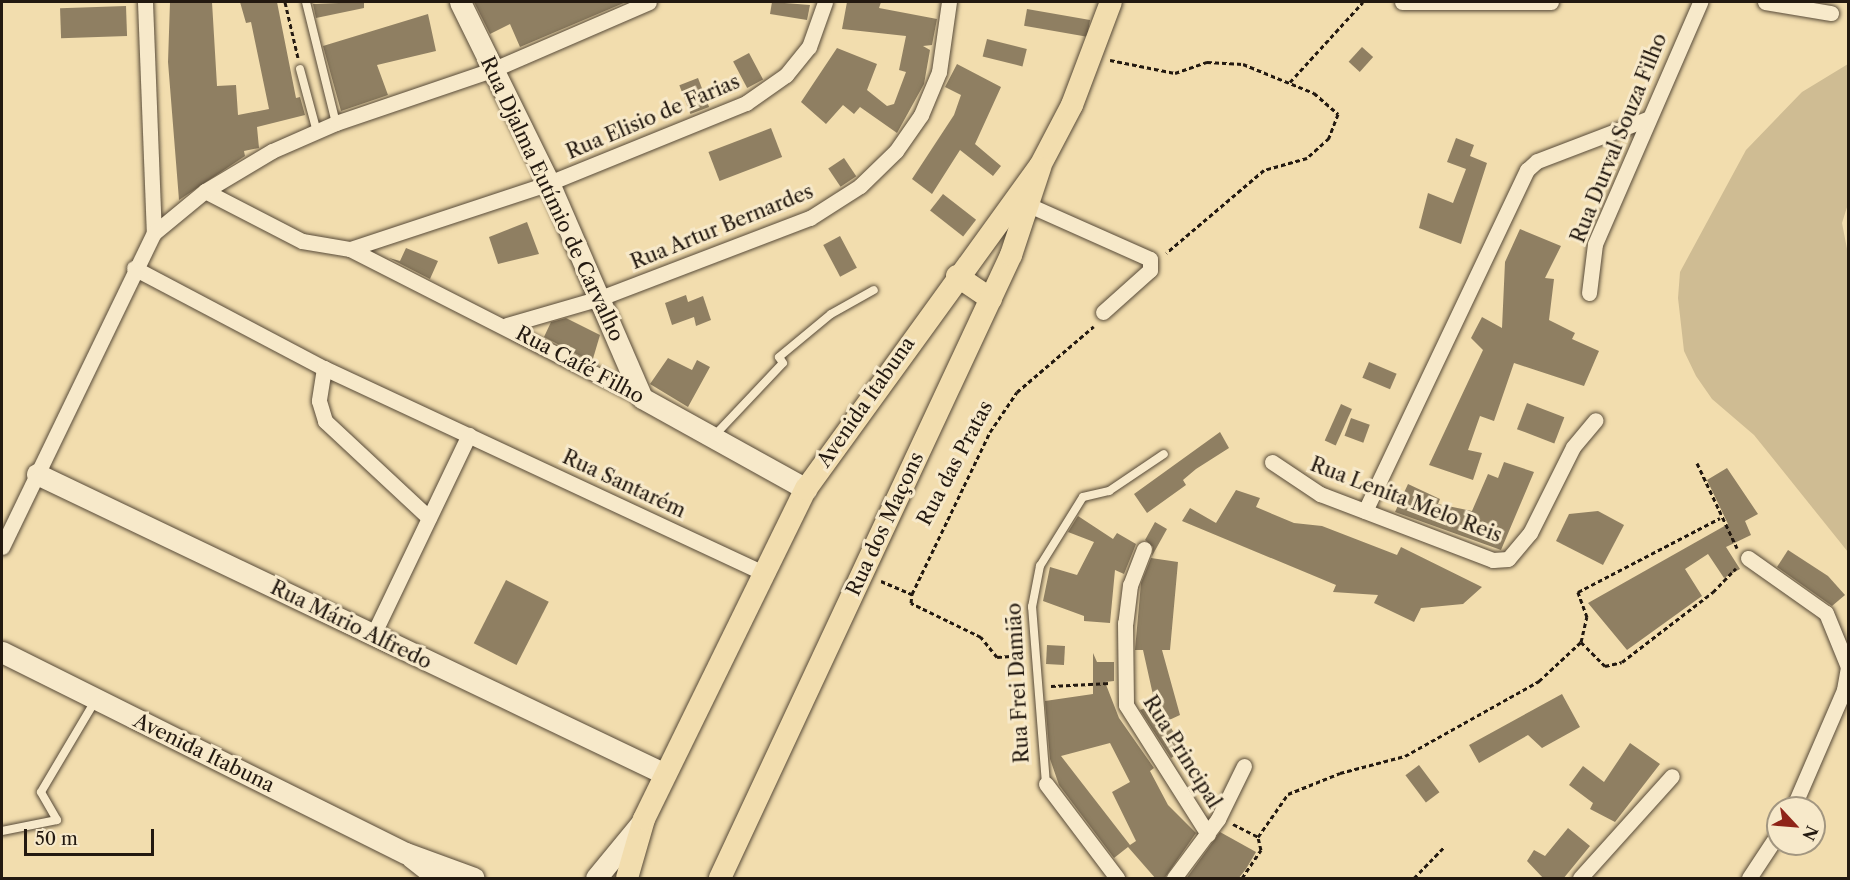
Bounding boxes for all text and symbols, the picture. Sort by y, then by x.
street label: Rua Durval Souza Filho [1566,29,1672,247]
street label: Rua Djalma Eutímio de Carvalho [475,53,629,345]
street label: Rua Elisio de Farias [563,70,743,164]
street label: Rua Artur Bernardes [627,179,817,275]
street label: Rua Café Filho [512,321,648,409]
street label: Avenida Itabuna [812,332,920,472]
street label: Rua das Pratas [912,396,998,530]
street label: Rua Santarém [558,445,690,523]
street label: Rua dos Maçons [841,448,929,600]
street label: Rua Lenita Melo Reis [1307,452,1505,548]
street label: Rua Mário Alfredo [266,575,436,675]
street label: Rua Frei Damião [1002,602,1034,764]
street label: Rua Principal [1138,691,1226,813]
street label: Avenida Itabuna [130,708,278,798]
north arrow [1766,796,1826,856]
scale bar [27,817,158,855]
text: N [1798,822,1822,844]
text: 50 m [35,828,78,850]

